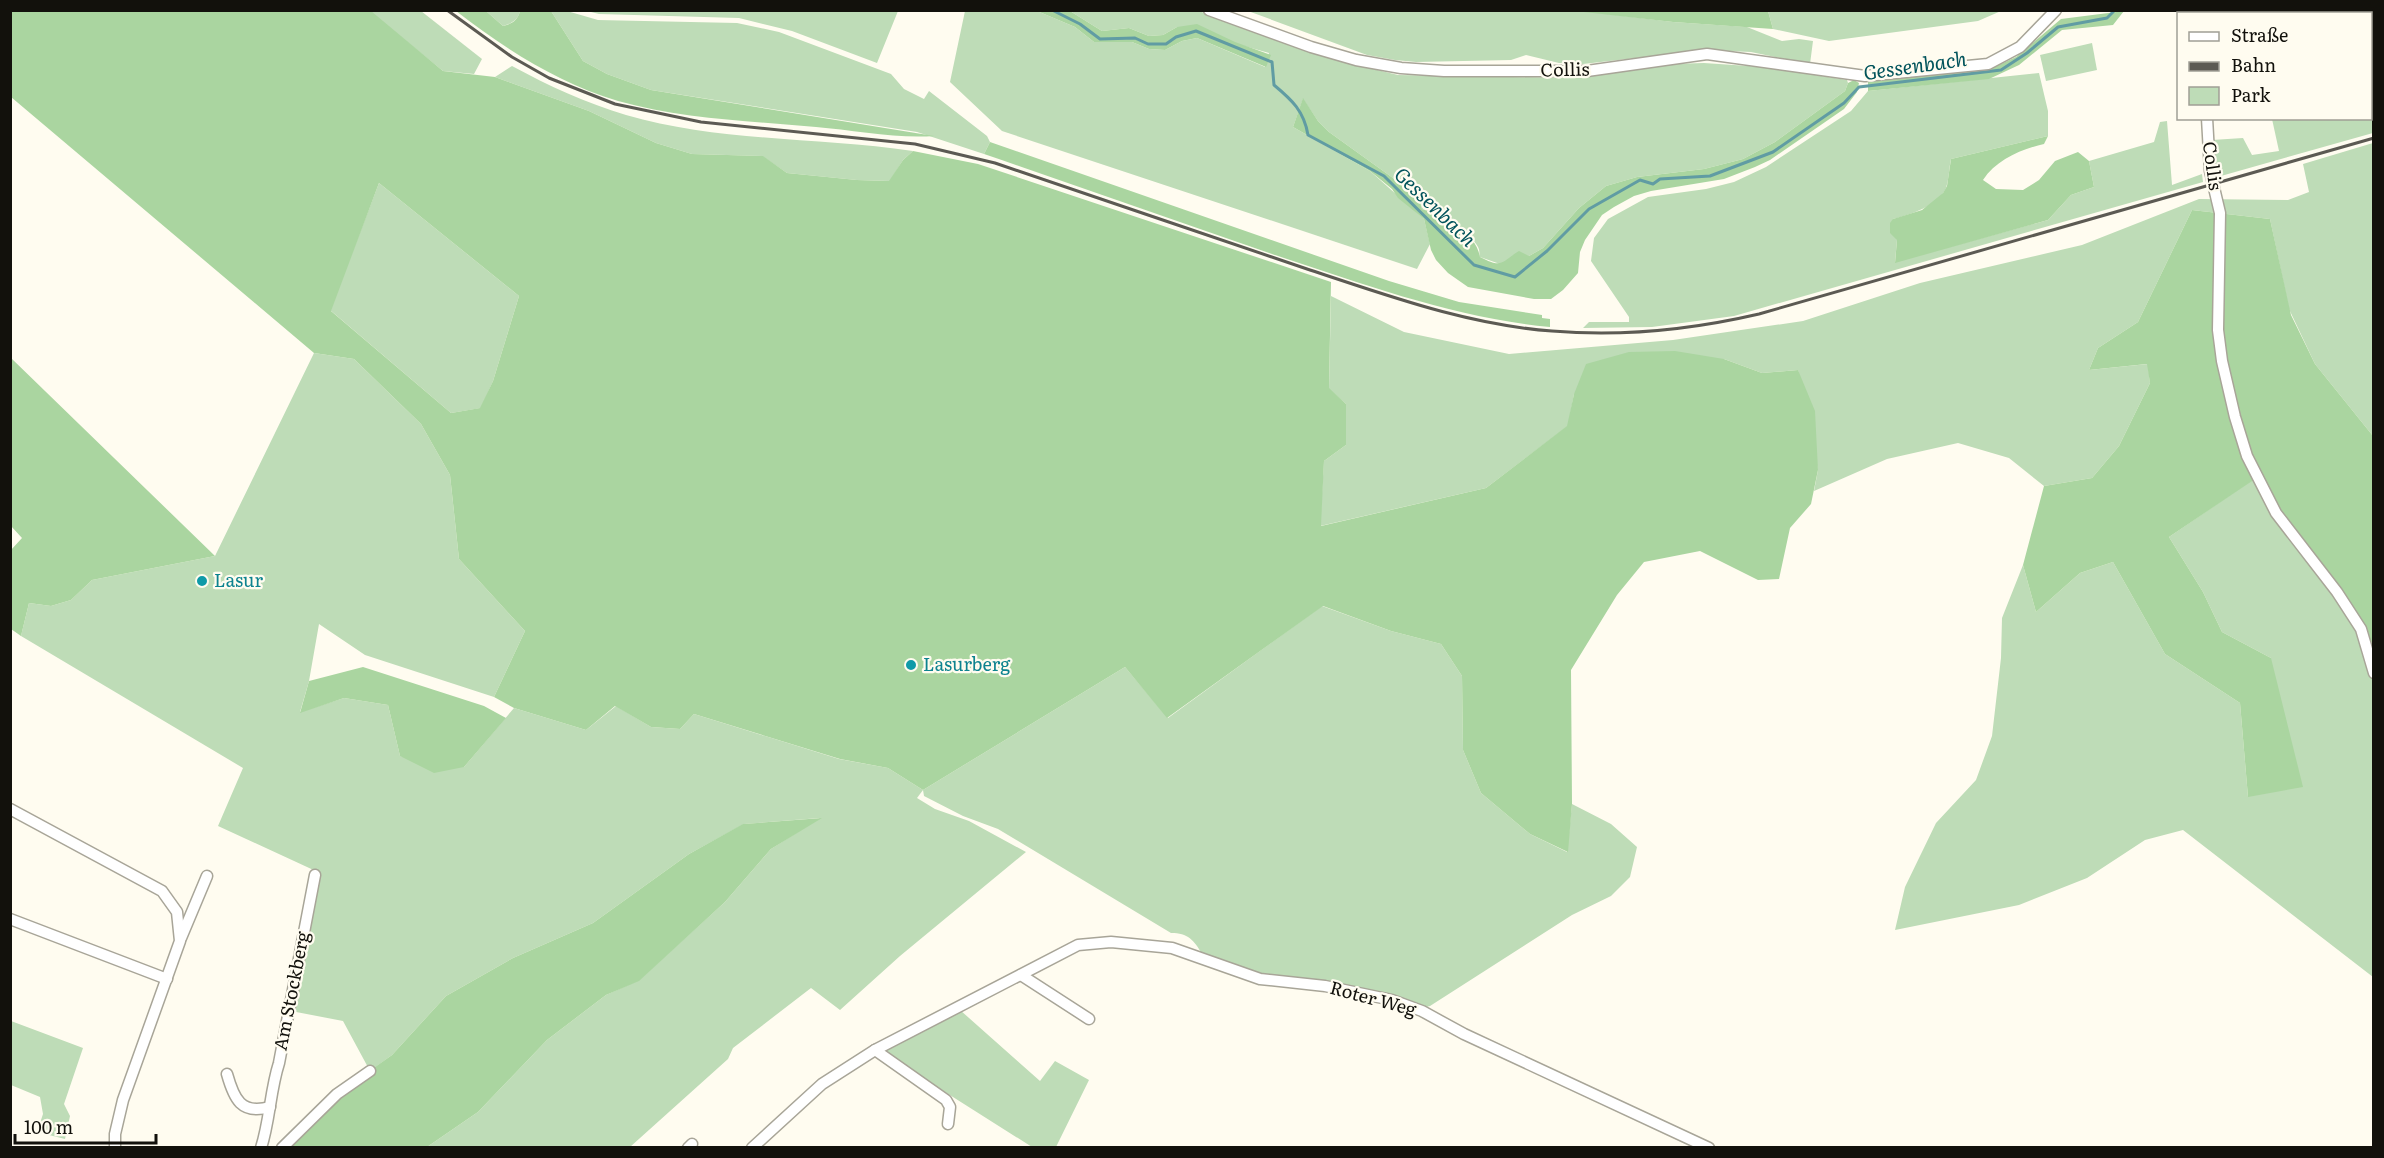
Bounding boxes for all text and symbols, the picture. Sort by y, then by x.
legend [2177,12,2372,120]
text: Straße [2231,21,2288,48]
water label: Gessenbach [1861,42,1968,86]
text: Bahn [2231,51,2276,78]
street label: Collis [1540,55,1590,82]
text: Park [2231,81,2272,108]
street label: Collis [2197,140,2230,192]
water label: Gessenbach [1389,159,1484,253]
place label: Lasur [214,566,263,593]
marker: Lasur [195,574,209,588]
place label: Lasurberg [923,650,1011,677]
marker: Lasurberg [904,658,918,672]
street label: Am Stockberg [266,928,315,1053]
street label: Roter Weg [1327,973,1421,1022]
scale bar [15,1107,156,1145]
text: 100 m [24,1113,73,1140]

